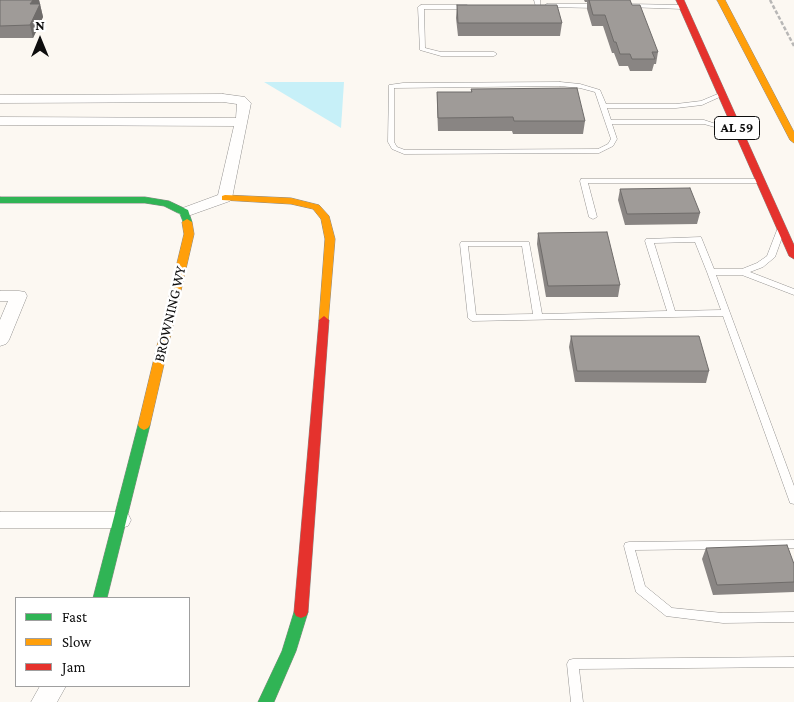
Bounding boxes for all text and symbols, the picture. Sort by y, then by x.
north arrow [15,15,65,65]
text: N [35,17,45,33]
road number: AL 59 [714,116,760,140]
street label: BROWNING WY [150,264,190,364]
legend [15,597,190,687]
text: Fast [62,609,87,625]
text: Slow [62,634,91,650]
text: Jam [62,659,85,675]

